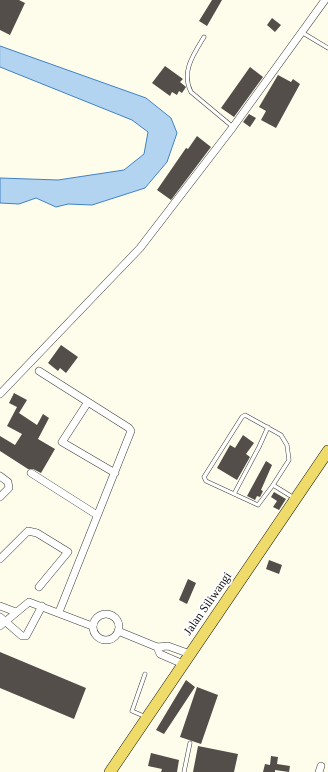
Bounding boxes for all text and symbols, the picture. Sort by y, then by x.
street label: Jalan Siliwangi [181,570,235,638]

